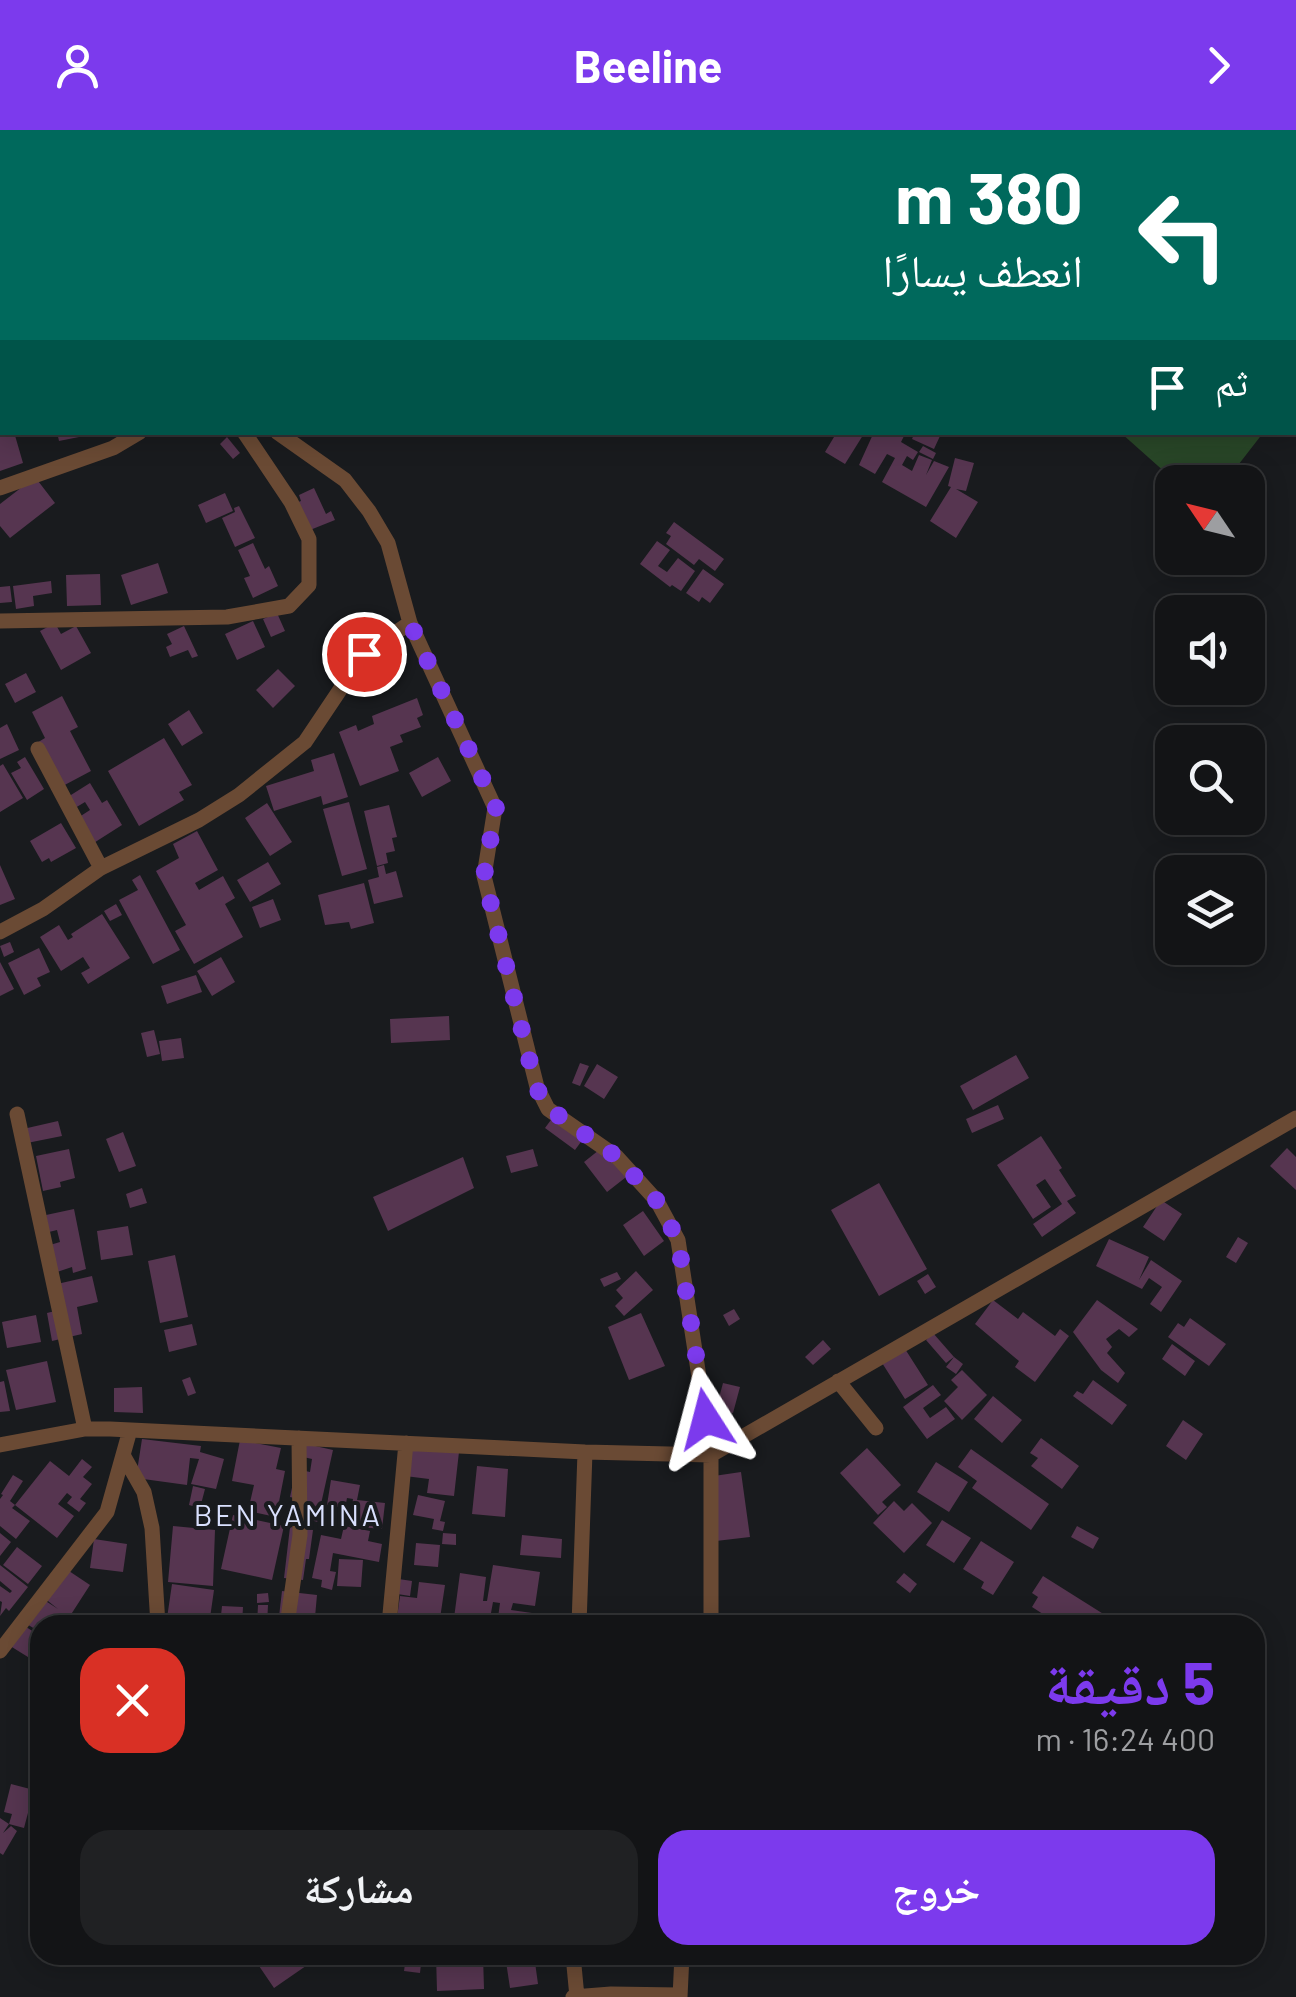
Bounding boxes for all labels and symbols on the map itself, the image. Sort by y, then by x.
north arrow [1155,465,1265,575]
pin [322,612,407,697]
position arrow [654,1367,758,1471]
district label: BEN YAMINA [194,1496,382,1532]

